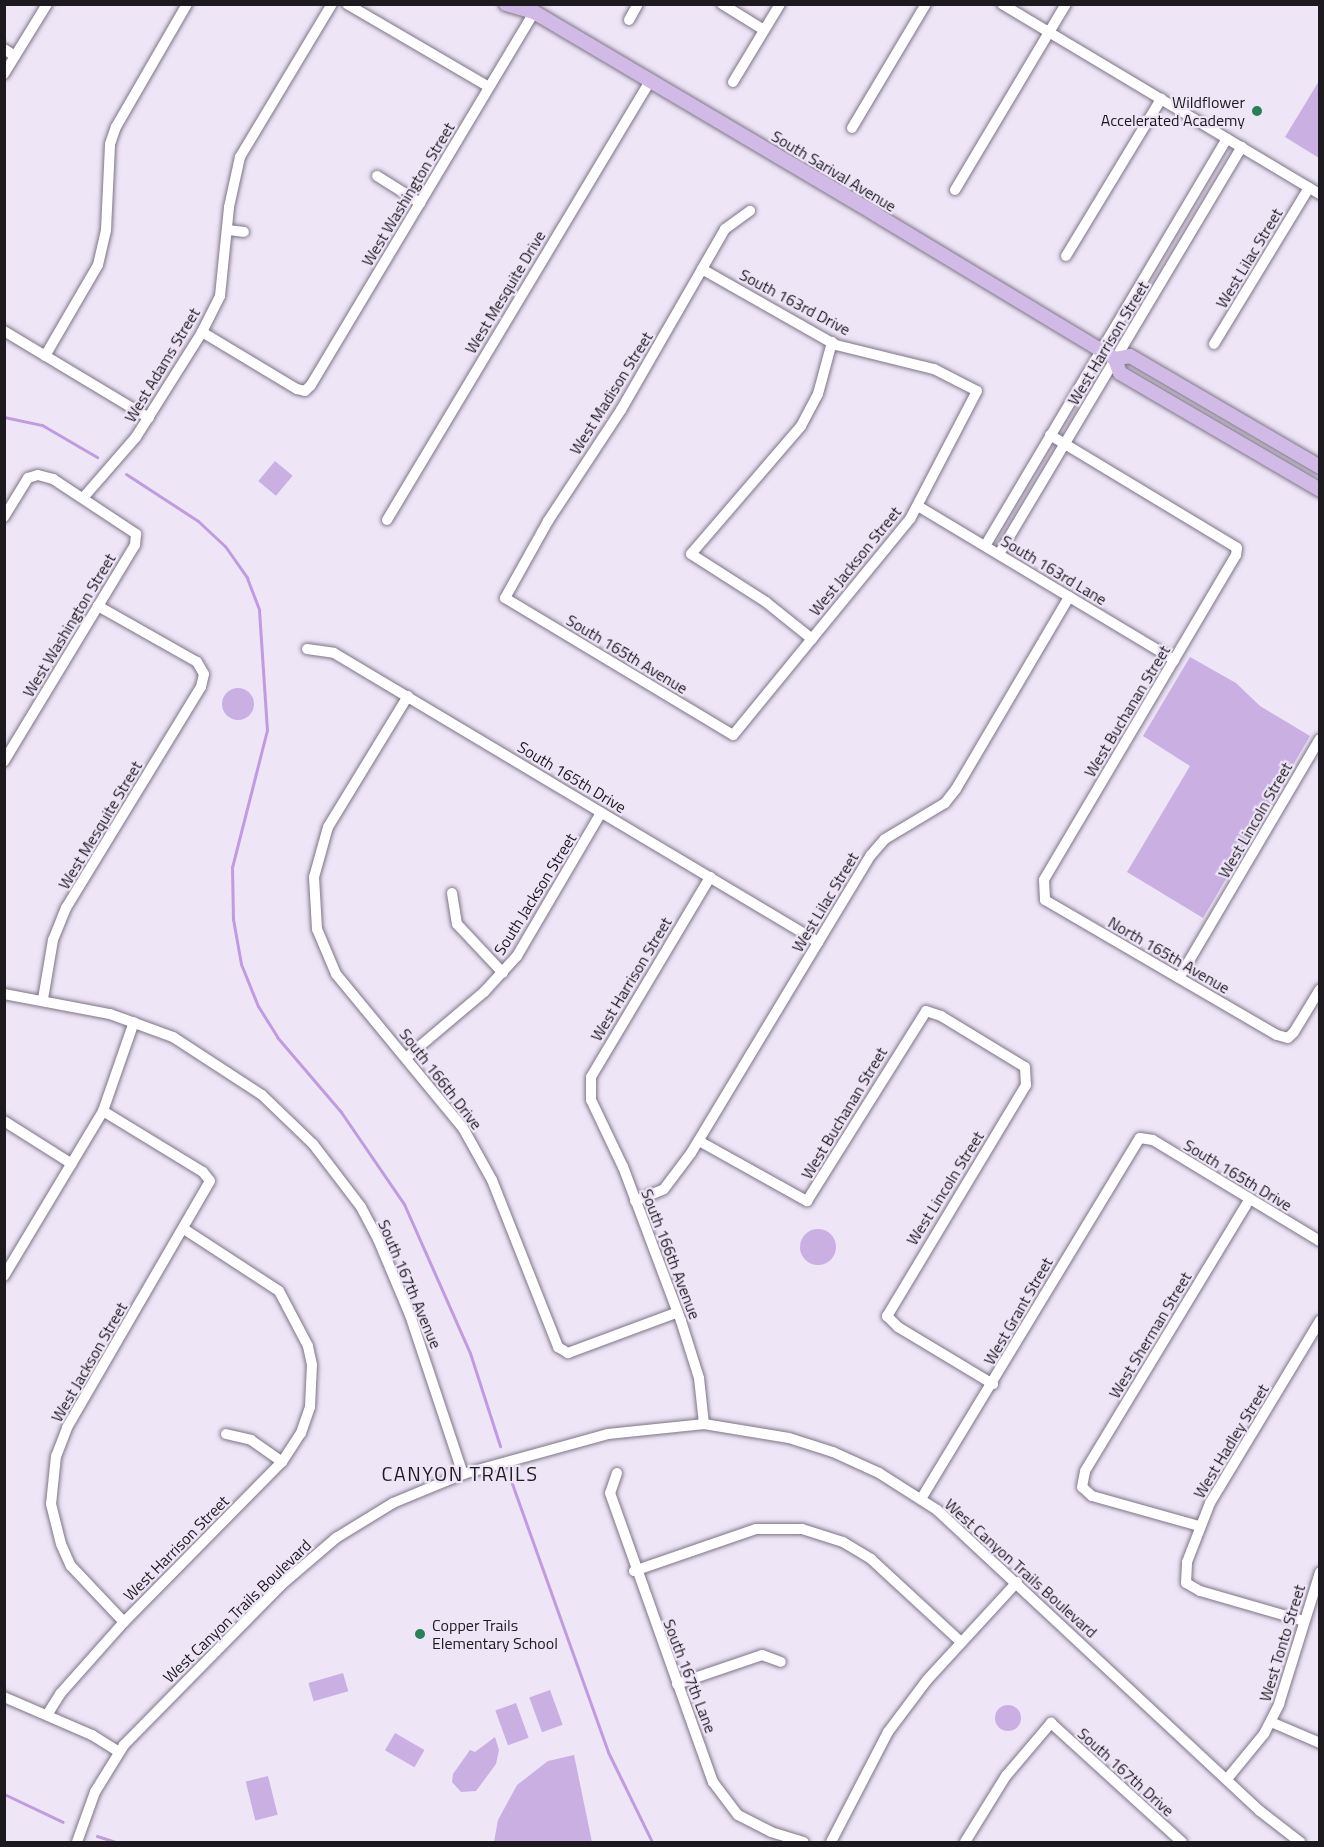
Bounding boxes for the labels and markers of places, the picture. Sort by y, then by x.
place label: Wildflower Accelerated Academy [1101,92,1245,130]
marker: Wildflower Accelerated Academy [1250,104,1264,118]
place label: Copper Trails Elementary School [432,1615,558,1653]
marker: Copper Trails Elementary School [413,1627,427,1641]

